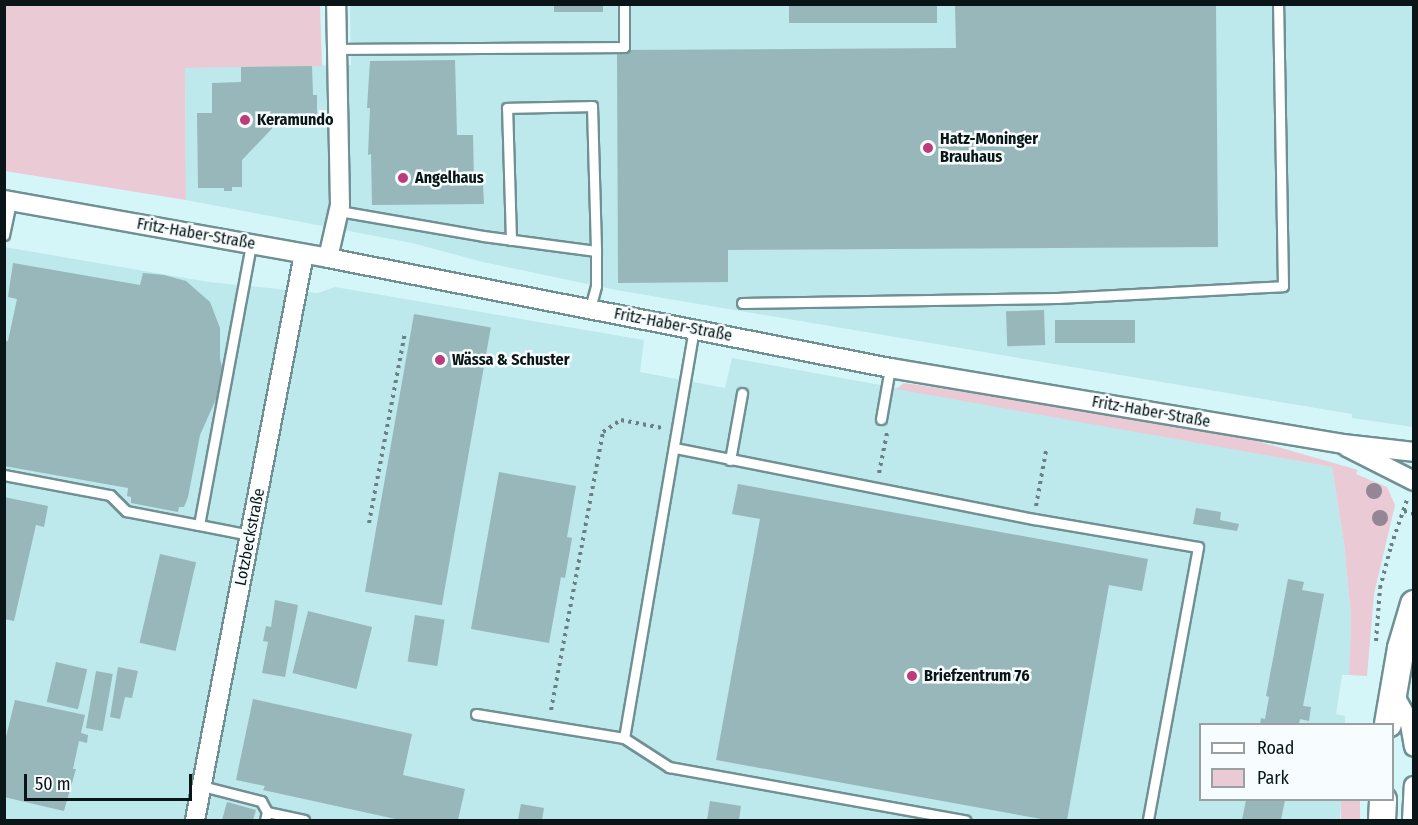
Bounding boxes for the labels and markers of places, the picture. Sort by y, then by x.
place label: Keramundo [257,110,334,130]
marker: Keramundo [238,113,252,127]
place label: Hatz-Moninger Brauhaus [940,129,1038,167]
marker: Hatz-Moninger Brauhaus [921,141,935,155]
place label: Angelhaus [415,168,484,188]
marker: Angelhaus [396,171,410,185]
place label: Wässa & Schuster [452,350,570,370]
marker: Wässa & Schuster [433,353,447,367]
place label: Briefzentrum 76 [924,666,1030,686]
marker: Briefzentrum 76 [905,669,919,683]

